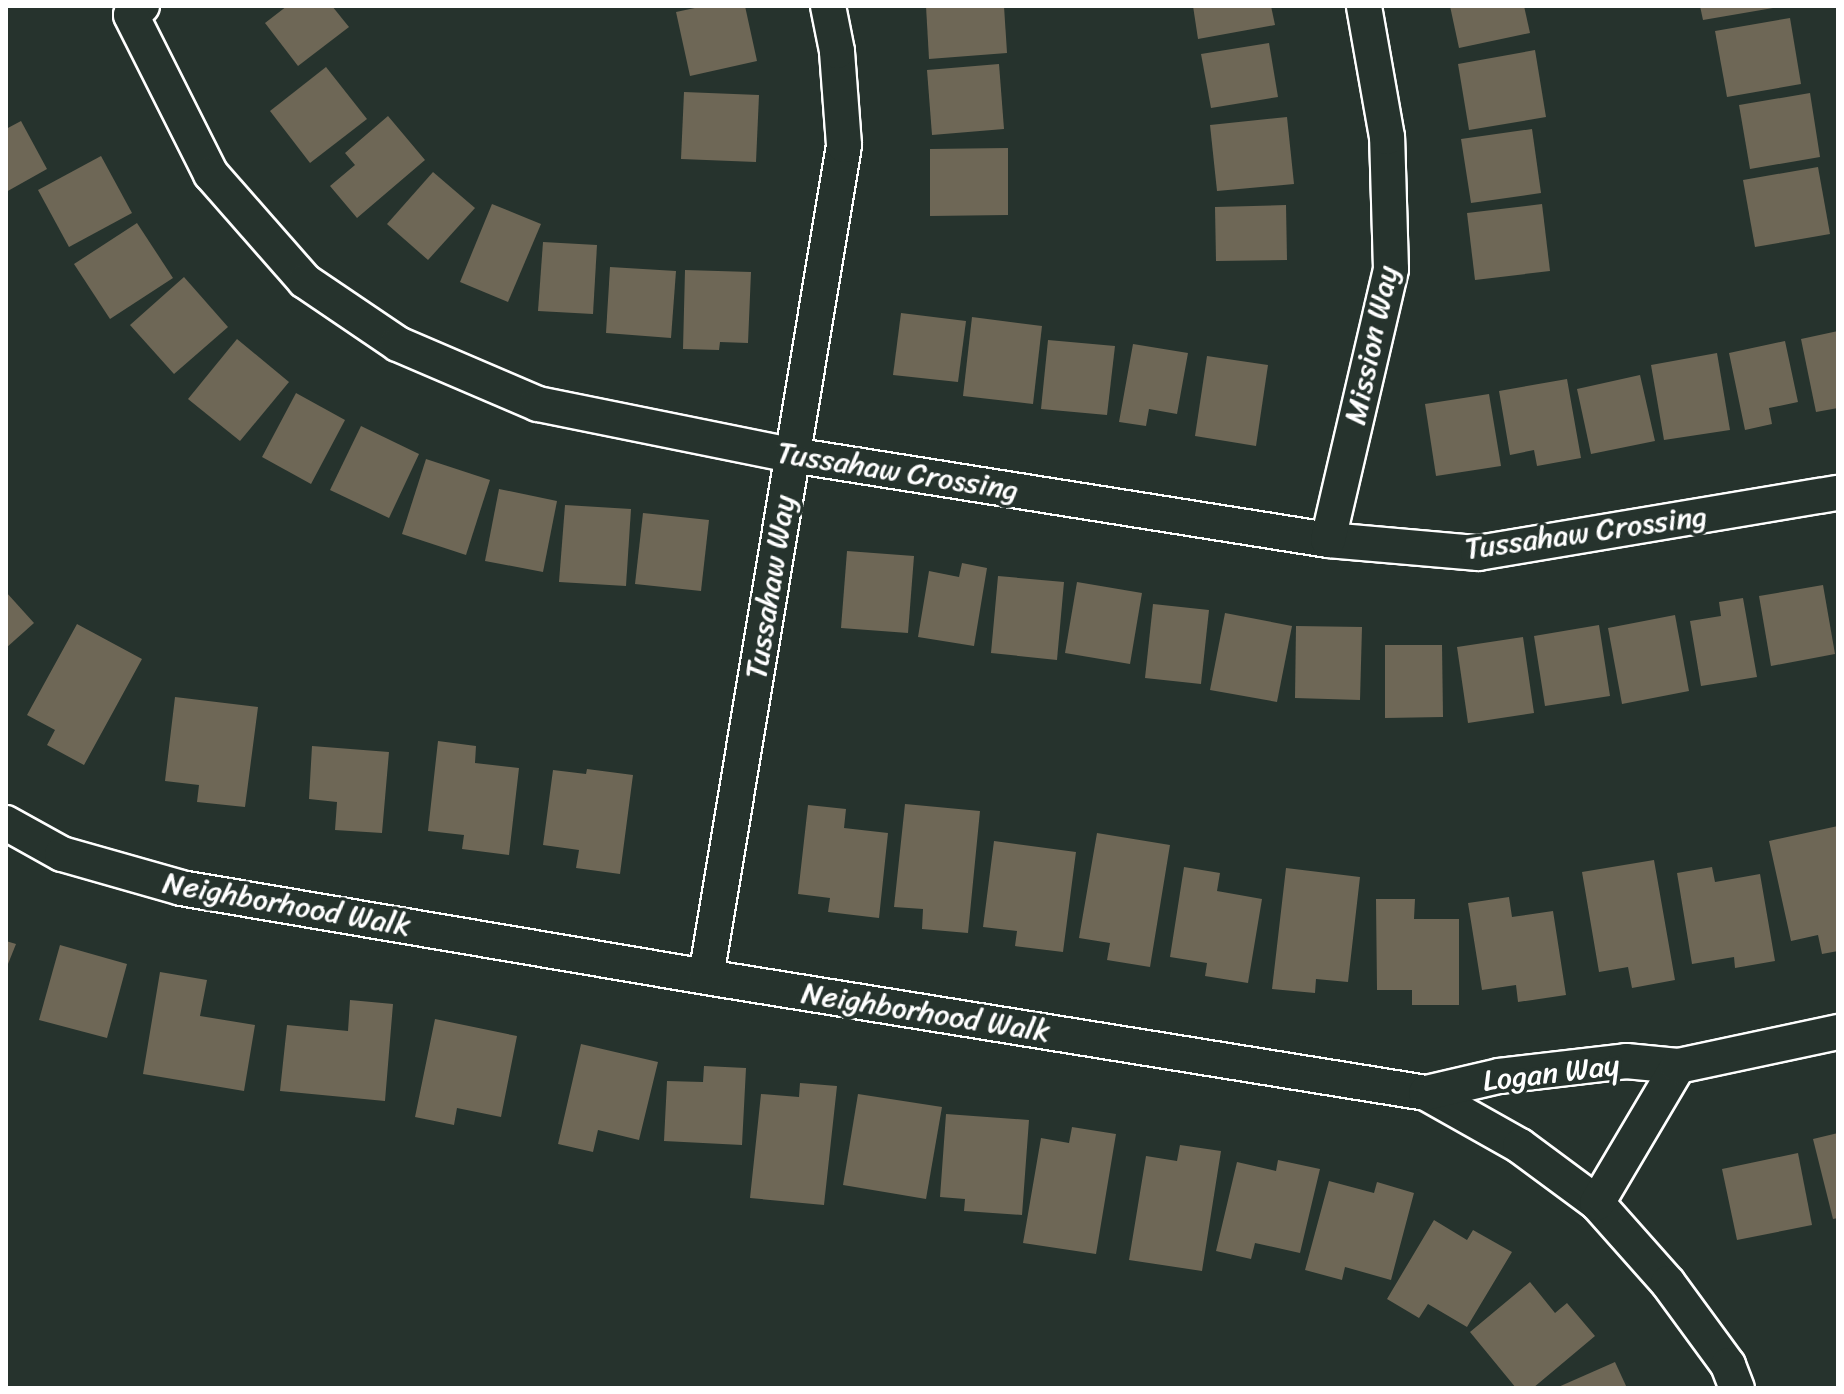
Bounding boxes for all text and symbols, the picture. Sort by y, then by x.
street label: Mission Way [1337,262,1405,428]
street label: Tussahaw Crossing [775,434,1021,508]
street label: Tussahaw Way [738,492,802,682]
street label: Tussahaw Crossing [1463,497,1709,567]
street label: Neighborhood Walk [160,864,414,944]
street label: Neighborhood Walk [799,975,1053,1049]
street label: Logan Way [1481,1047,1621,1099]

